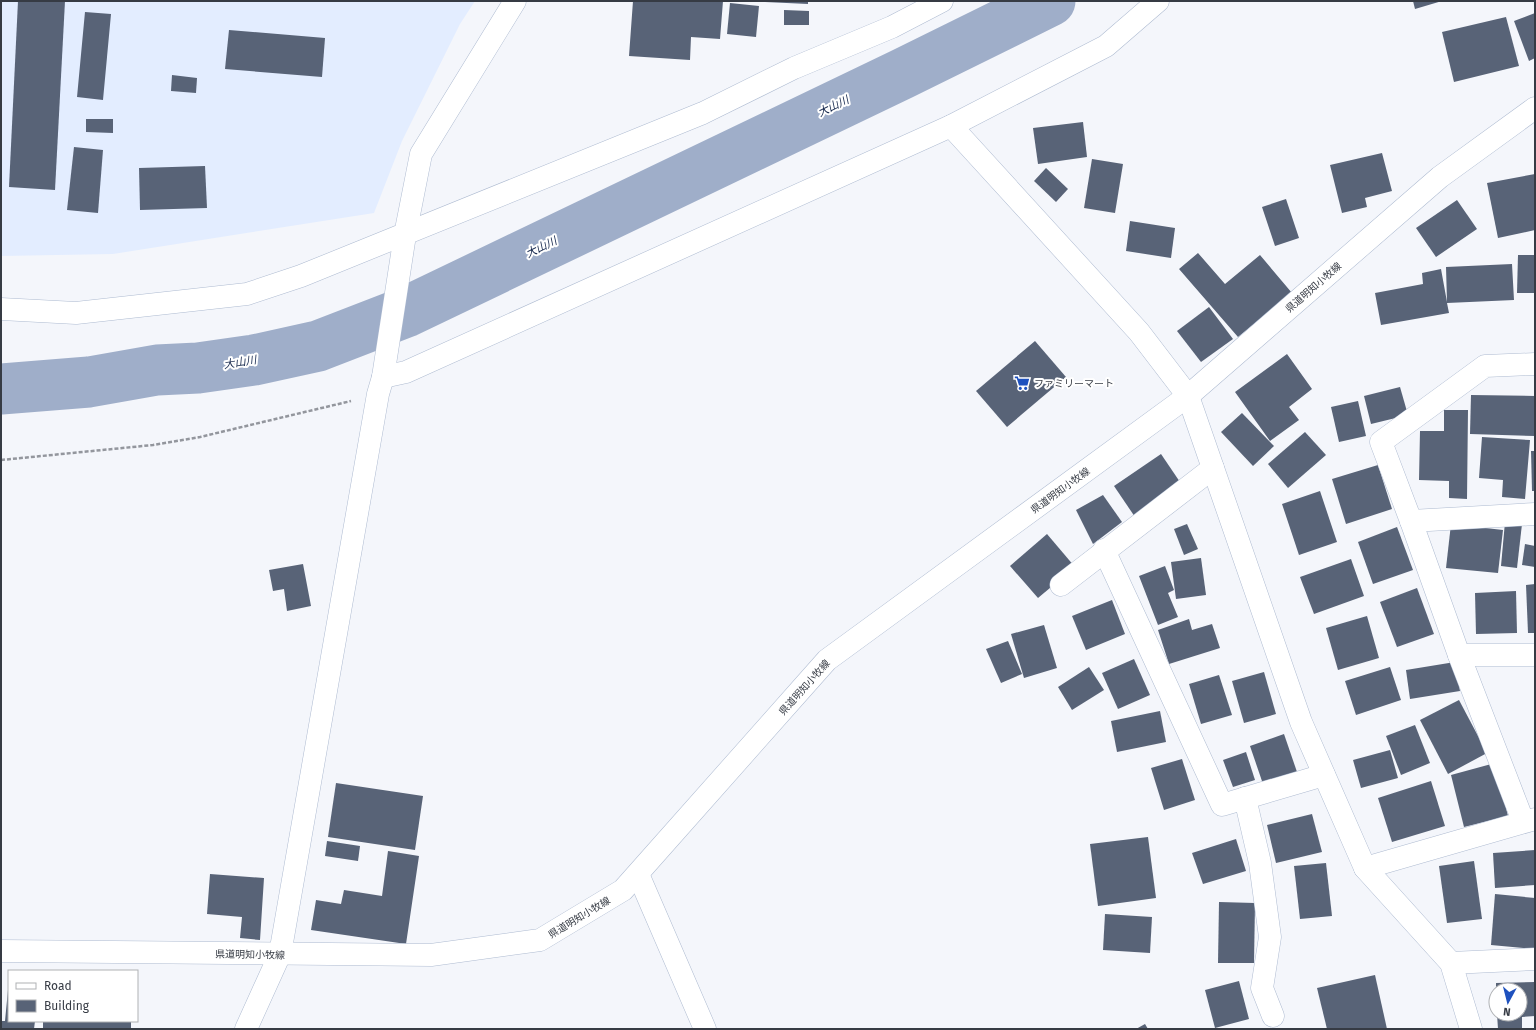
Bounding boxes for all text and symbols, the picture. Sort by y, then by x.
water label: 大山川 [816,93,852,120]
water label: 大山川 [524,234,560,261]
street label: 県道明知小牧線 [1283,260,1344,315]
water label: 大山川 [223,353,258,371]
supermarket icon: ファミリーマート [1013,374,1031,392]
place label: ファミリーマート [1034,378,1114,390]
street label: 県道明知小牧線 [1029,465,1092,516]
street label: 県道明知小牧線 [777,658,833,718]
street label: 県道明知小牧線 [546,895,613,941]
street label: 県道明知小牧線 [215,948,285,962]
legend [8,970,138,1022]
text: Road [44,979,72,993]
north arrow [1488,982,1528,1022]
text: Building [44,999,90,1013]
text: N [1502,1005,1511,1018]

